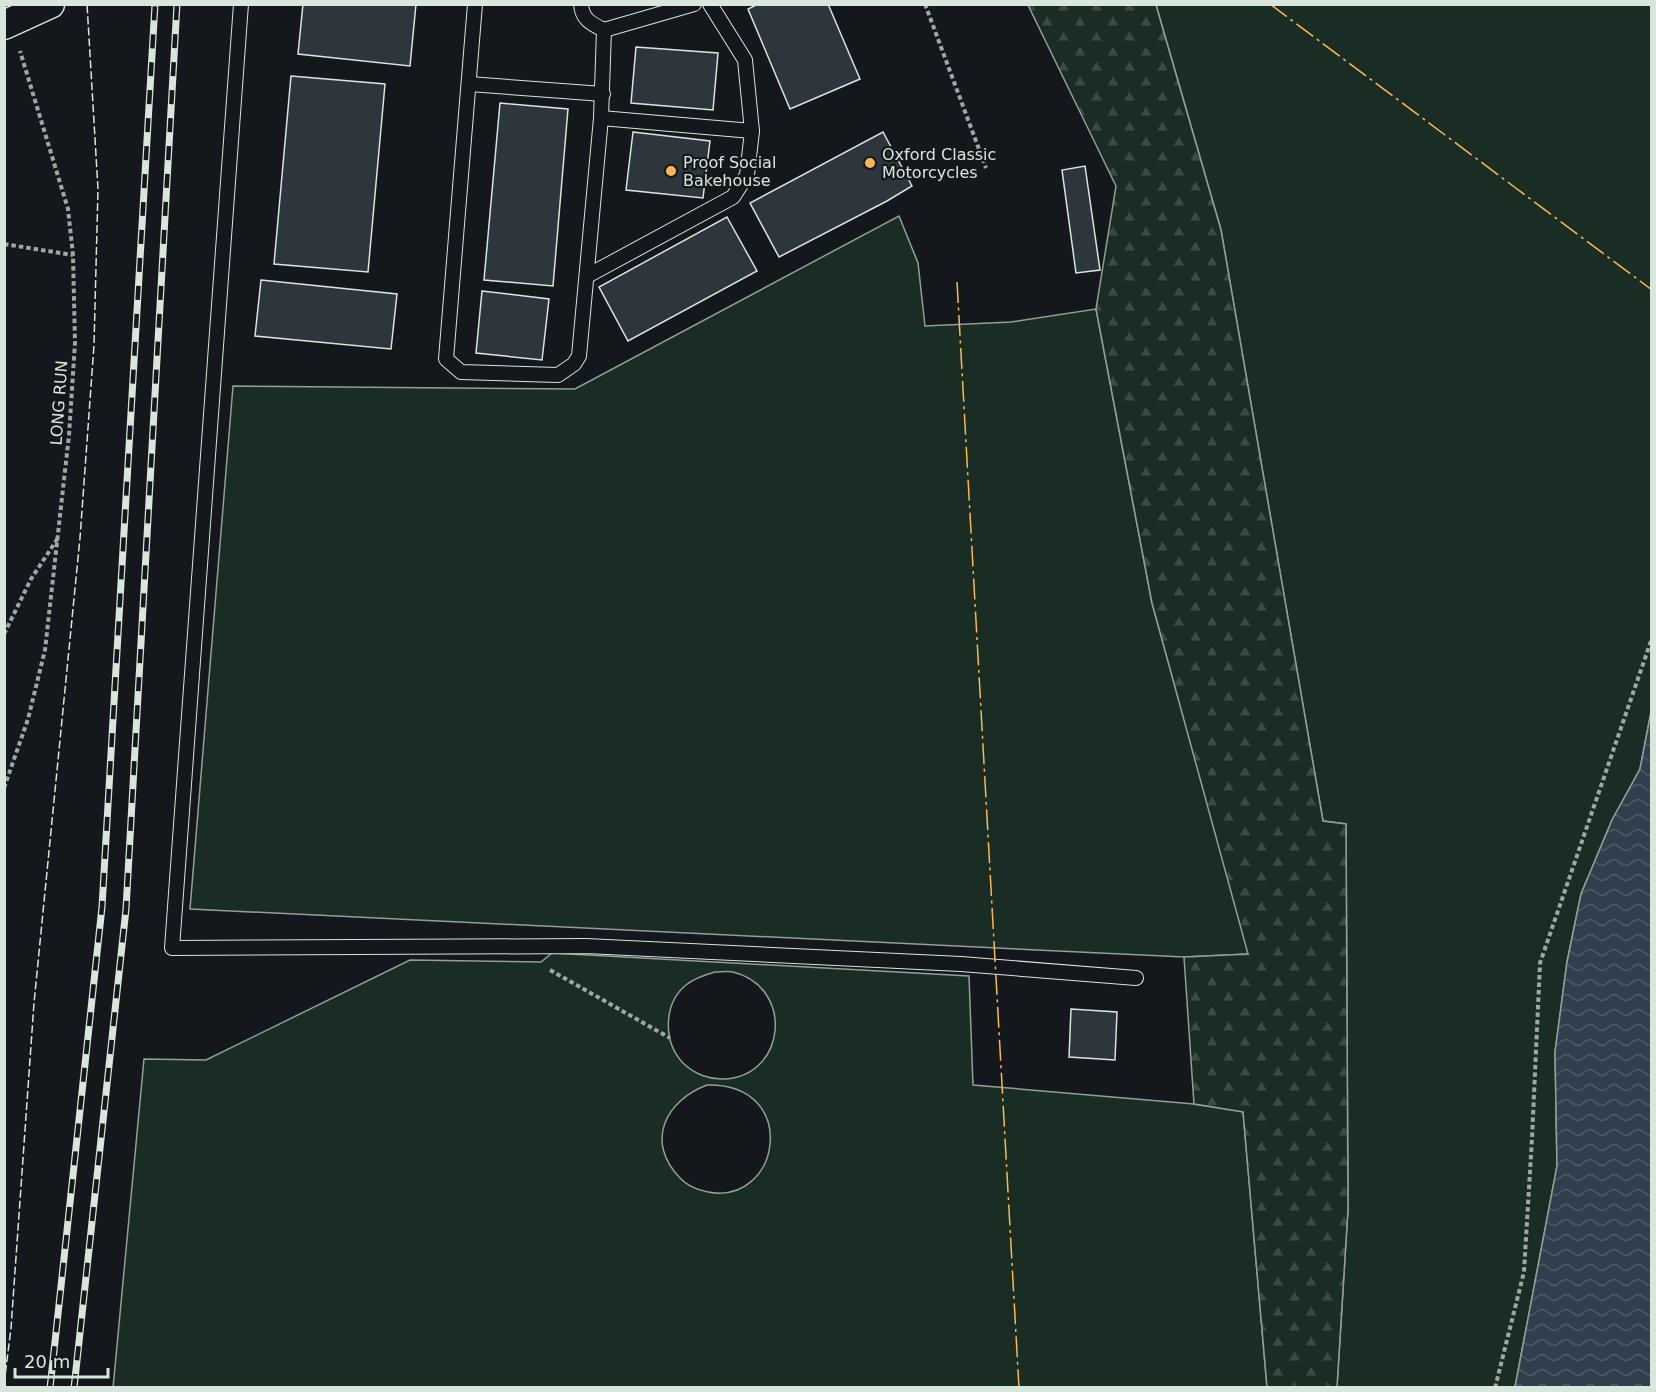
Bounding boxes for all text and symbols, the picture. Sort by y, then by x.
place label: Oxford Classic Motorcycles [882,145,996,182]
place label: Proof Social Bakehouse [683,153,776,190]
marker: Oxford Classic Motorcycles [863,156,877,170]
marker: Proof Social Bakehouse [664,164,678,178]
street label: LONG RUN [47,360,71,446]
scale bar [15,1341,108,1379]
text: 20 m [24,1351,70,1372]

